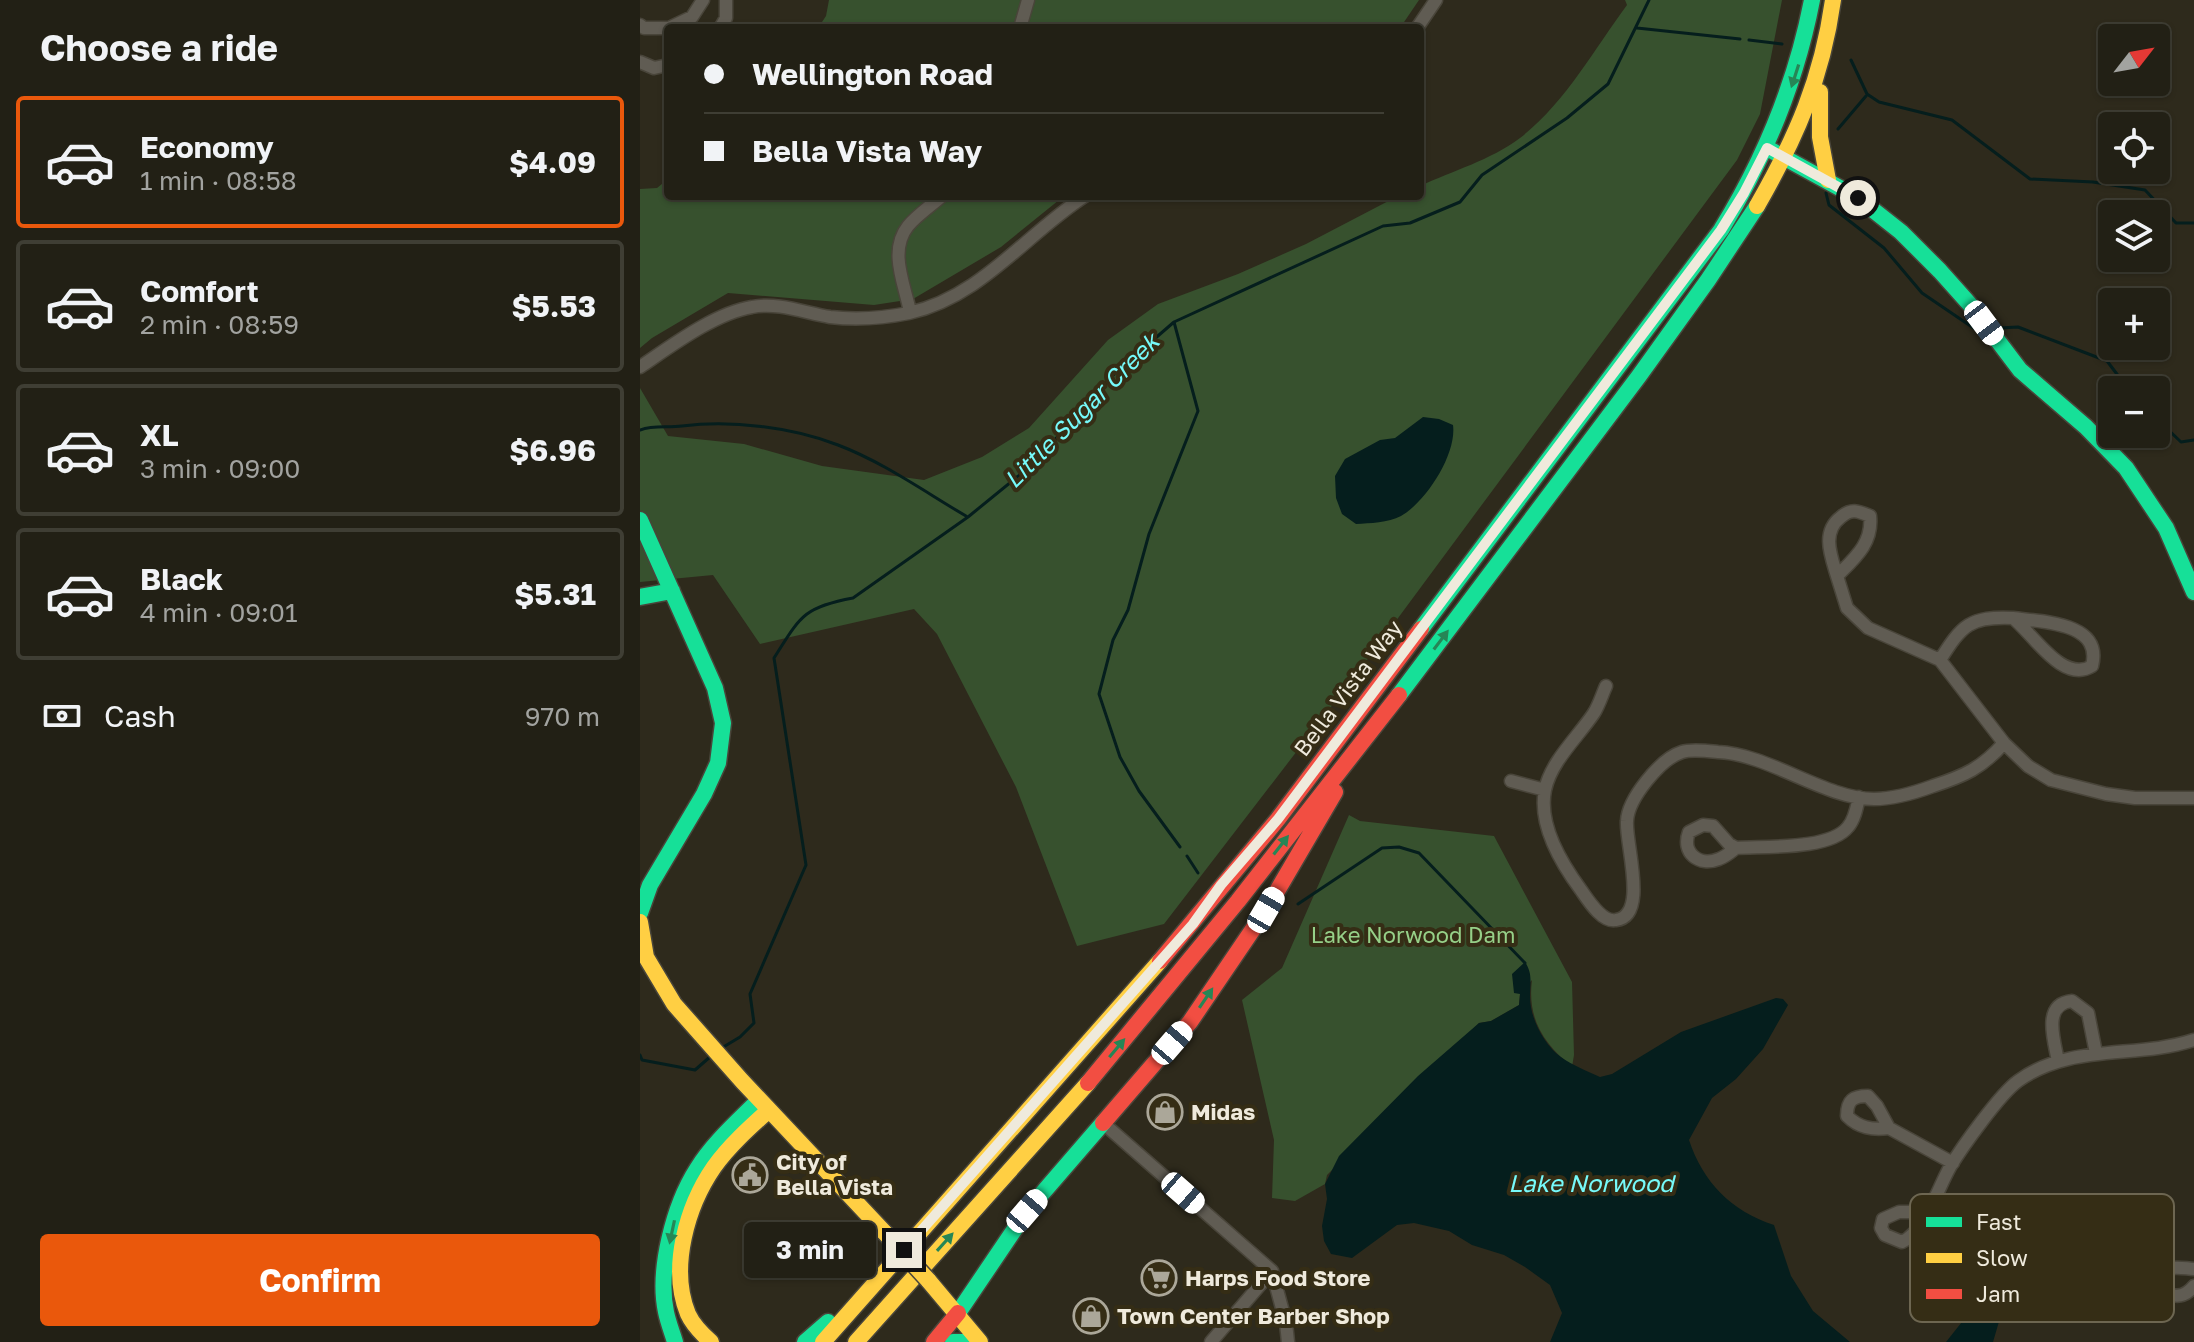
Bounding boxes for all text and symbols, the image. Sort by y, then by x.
north arrow [2098,24,2170,96]
map controls [2098,24,2170,448]
text: Choose a ride [40,26,278,69]
text: Wellington Road [752,56,993,92]
one-way arrow [1788,64,1801,88]
button: locate [2098,112,2170,184]
icon: car [44,126,116,198]
text: Economy [140,129,274,165]
text: Bella Vista Way [752,133,982,169]
text: $4.09 [509,144,596,180]
text: 1 min · 08:58 [140,165,297,196]
route start [1840,180,1876,216]
button: layers [2098,200,2170,272]
icon: car [44,270,116,342]
text: Comfort [140,273,259,309]
text: $5.53 [511,288,596,324]
button: + [2098,288,2170,360]
car [1960,297,2008,349]
text: 2 min · 08:59 [140,309,299,340]
water label: Little Sugar Creek [998,325,1167,494]
button: − [2098,376,2170,448]
icon: car [44,414,116,486]
text: XL [140,417,179,453]
text: $6.96 [509,432,596,468]
text: 3 min · 09:00 [140,453,300,484]
icon: car [44,558,116,630]
text: Black [140,561,223,597]
text: $5.31 [514,576,596,612]
text: 4 min · 09:01 [140,597,298,628]
street label: Bella Vista Way [1288,614,1407,761]
one-way arrow [1432,630,1448,650]
icon: cash [40,694,84,738]
text: Cash [104,698,176,734]
text: 970 m [525,701,600,732]
one-way arrow [1272,835,1289,855]
car [1244,883,1288,937]
park label: Lake Norwood Dam [1311,921,1515,948]
one-way arrow [1198,988,1213,1009]
car [1147,1017,1197,1069]
one-way arrow [1108,1038,1125,1058]
shop icon: Midas [1146,1093,1184,1131]
place label: Midas [1191,1098,1255,1125]
place label: City of Bella Vista [776,1148,893,1200]
public building icon: City of Bella Vista [731,1156,769,1194]
car [1157,1168,1209,1218]
water label: Lake Norwood [1508,1168,1677,1197]
car [1002,1185,1052,1237]
legend [1910,1194,2174,1322]
text: Fast [1976,1208,2022,1235]
one-way arrow [665,1220,677,1245]
callout: 3 min [744,1222,876,1278]
route end [886,1232,922,1268]
one-way arrow [936,1233,954,1252]
button: Confirm [40,1234,600,1326]
text: 3 min [776,1234,844,1265]
text: Slow [1976,1244,2028,1271]
supermarket icon: Harps Food Store [1140,1259,1178,1297]
place label: Harps Food Store [1185,1264,1370,1291]
text: Jam [1976,1280,2020,1307]
shop icon: Town Center Barber Shop [1072,1297,1110,1335]
place label: Town Center Barber Shop [1117,1302,1390,1329]

